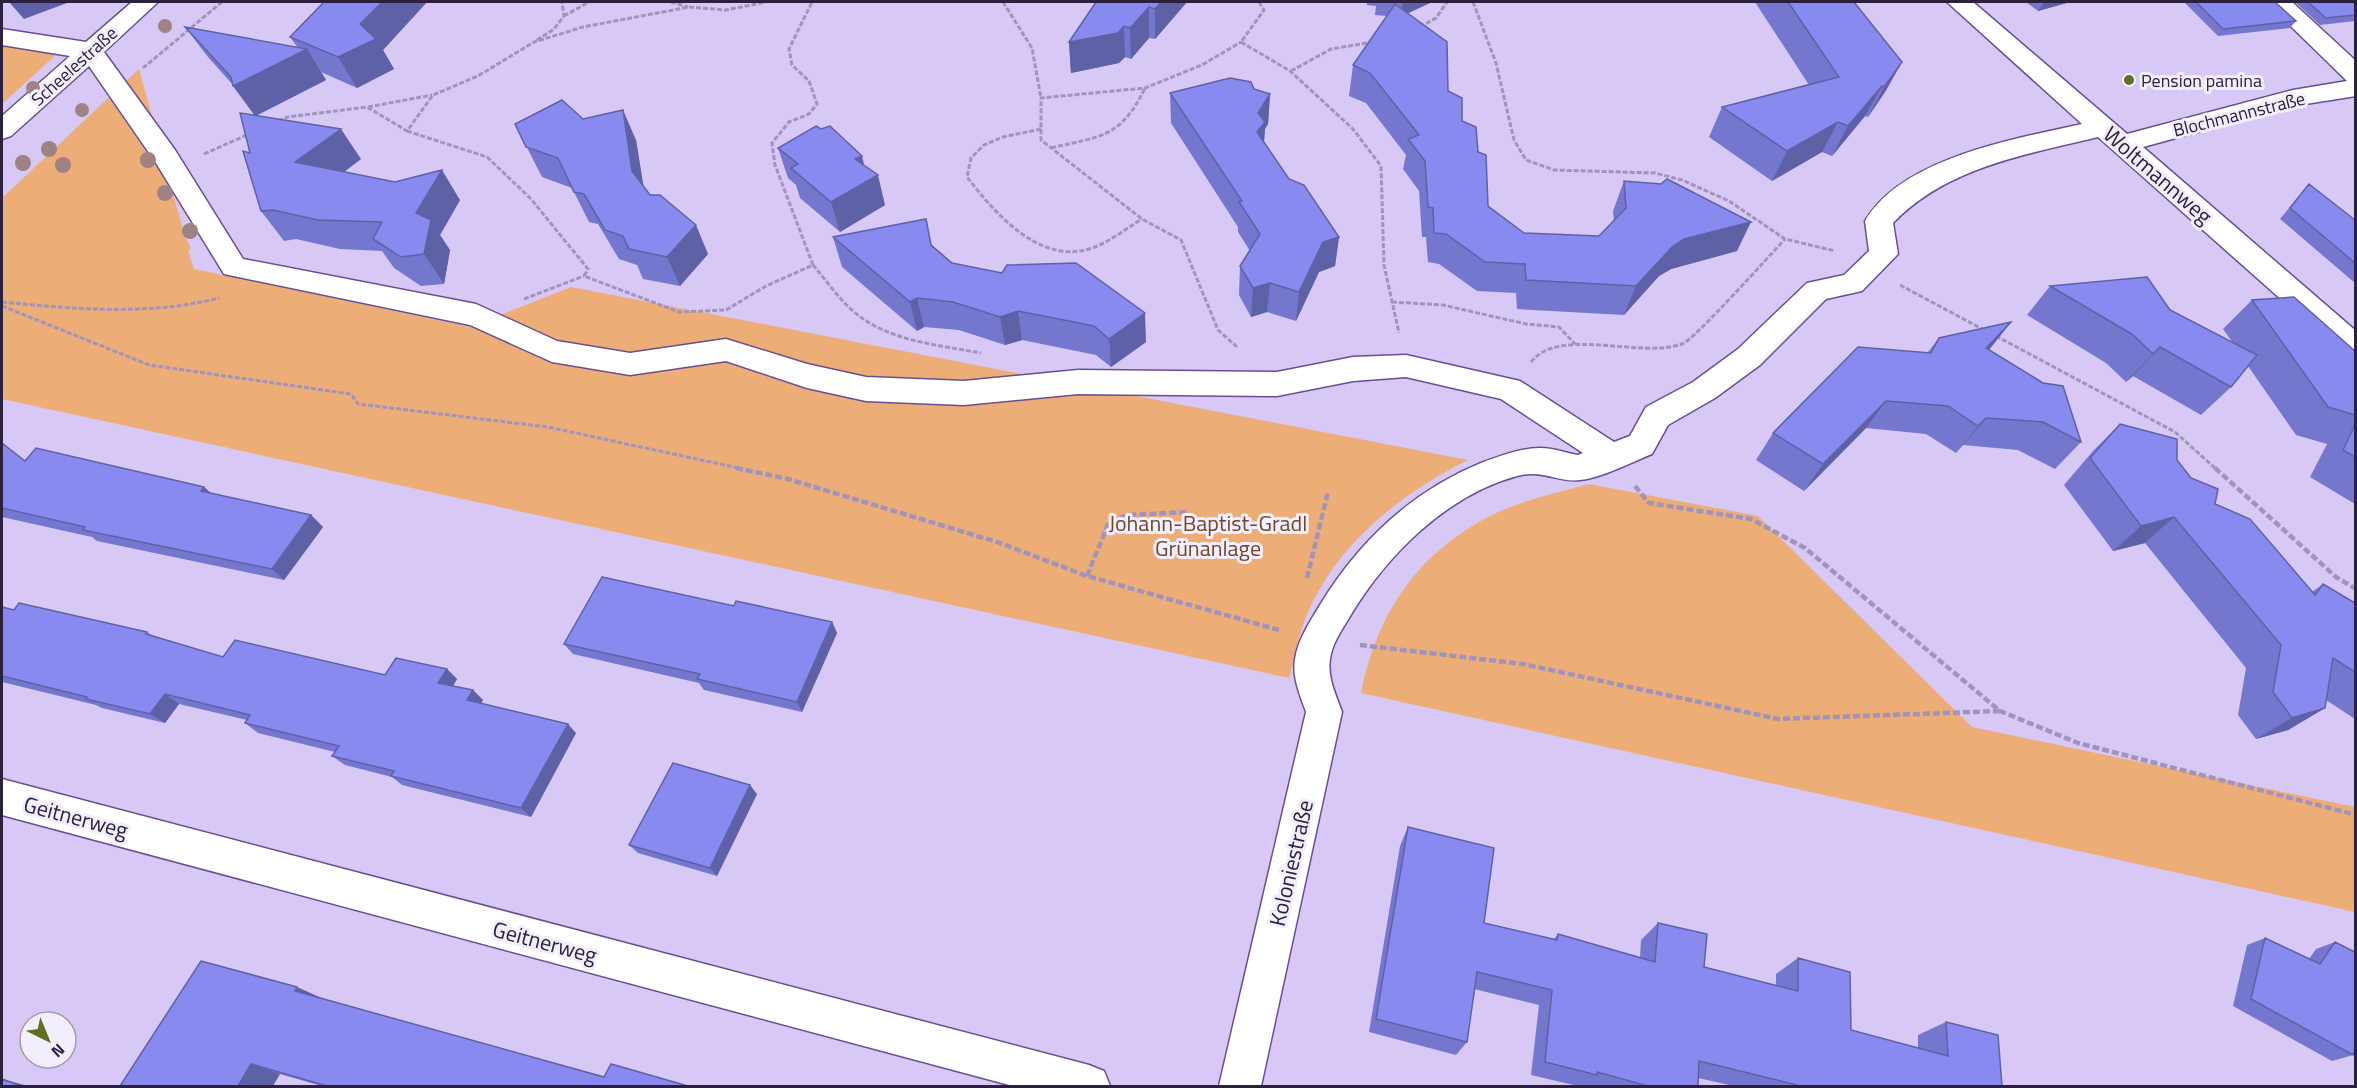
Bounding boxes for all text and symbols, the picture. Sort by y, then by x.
street label: Scheelestraße [25,20,123,112]
place label: Pension pamina [2141,67,2262,94]
marker: Pension pamina [2122,73,2136,87]
street label: Blochmannstraße [2170,85,2308,143]
street label: Woltmannweg [2096,118,2220,232]
park label: Johann-Baptist-Gradl Grünanlage [1109,506,1307,565]
street label: Geitnerweg [20,787,132,847]
street label: Koloniestraße [1260,797,1322,929]
street label: Geitnerweg [489,912,601,972]
north arrow [18,1010,78,1070]
text: N [46,1038,70,1064]

